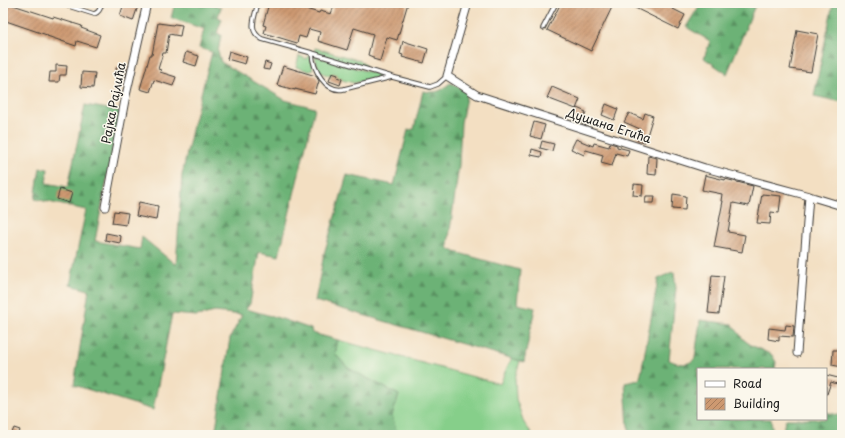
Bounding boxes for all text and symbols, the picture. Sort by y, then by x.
street label: Рајка Рајлића [96,60,130,145]
street label: Душана Егића [564,103,654,147]
legend [697,368,827,420]
text: Road [733,374,762,392]
text: Building [733,394,780,412]

